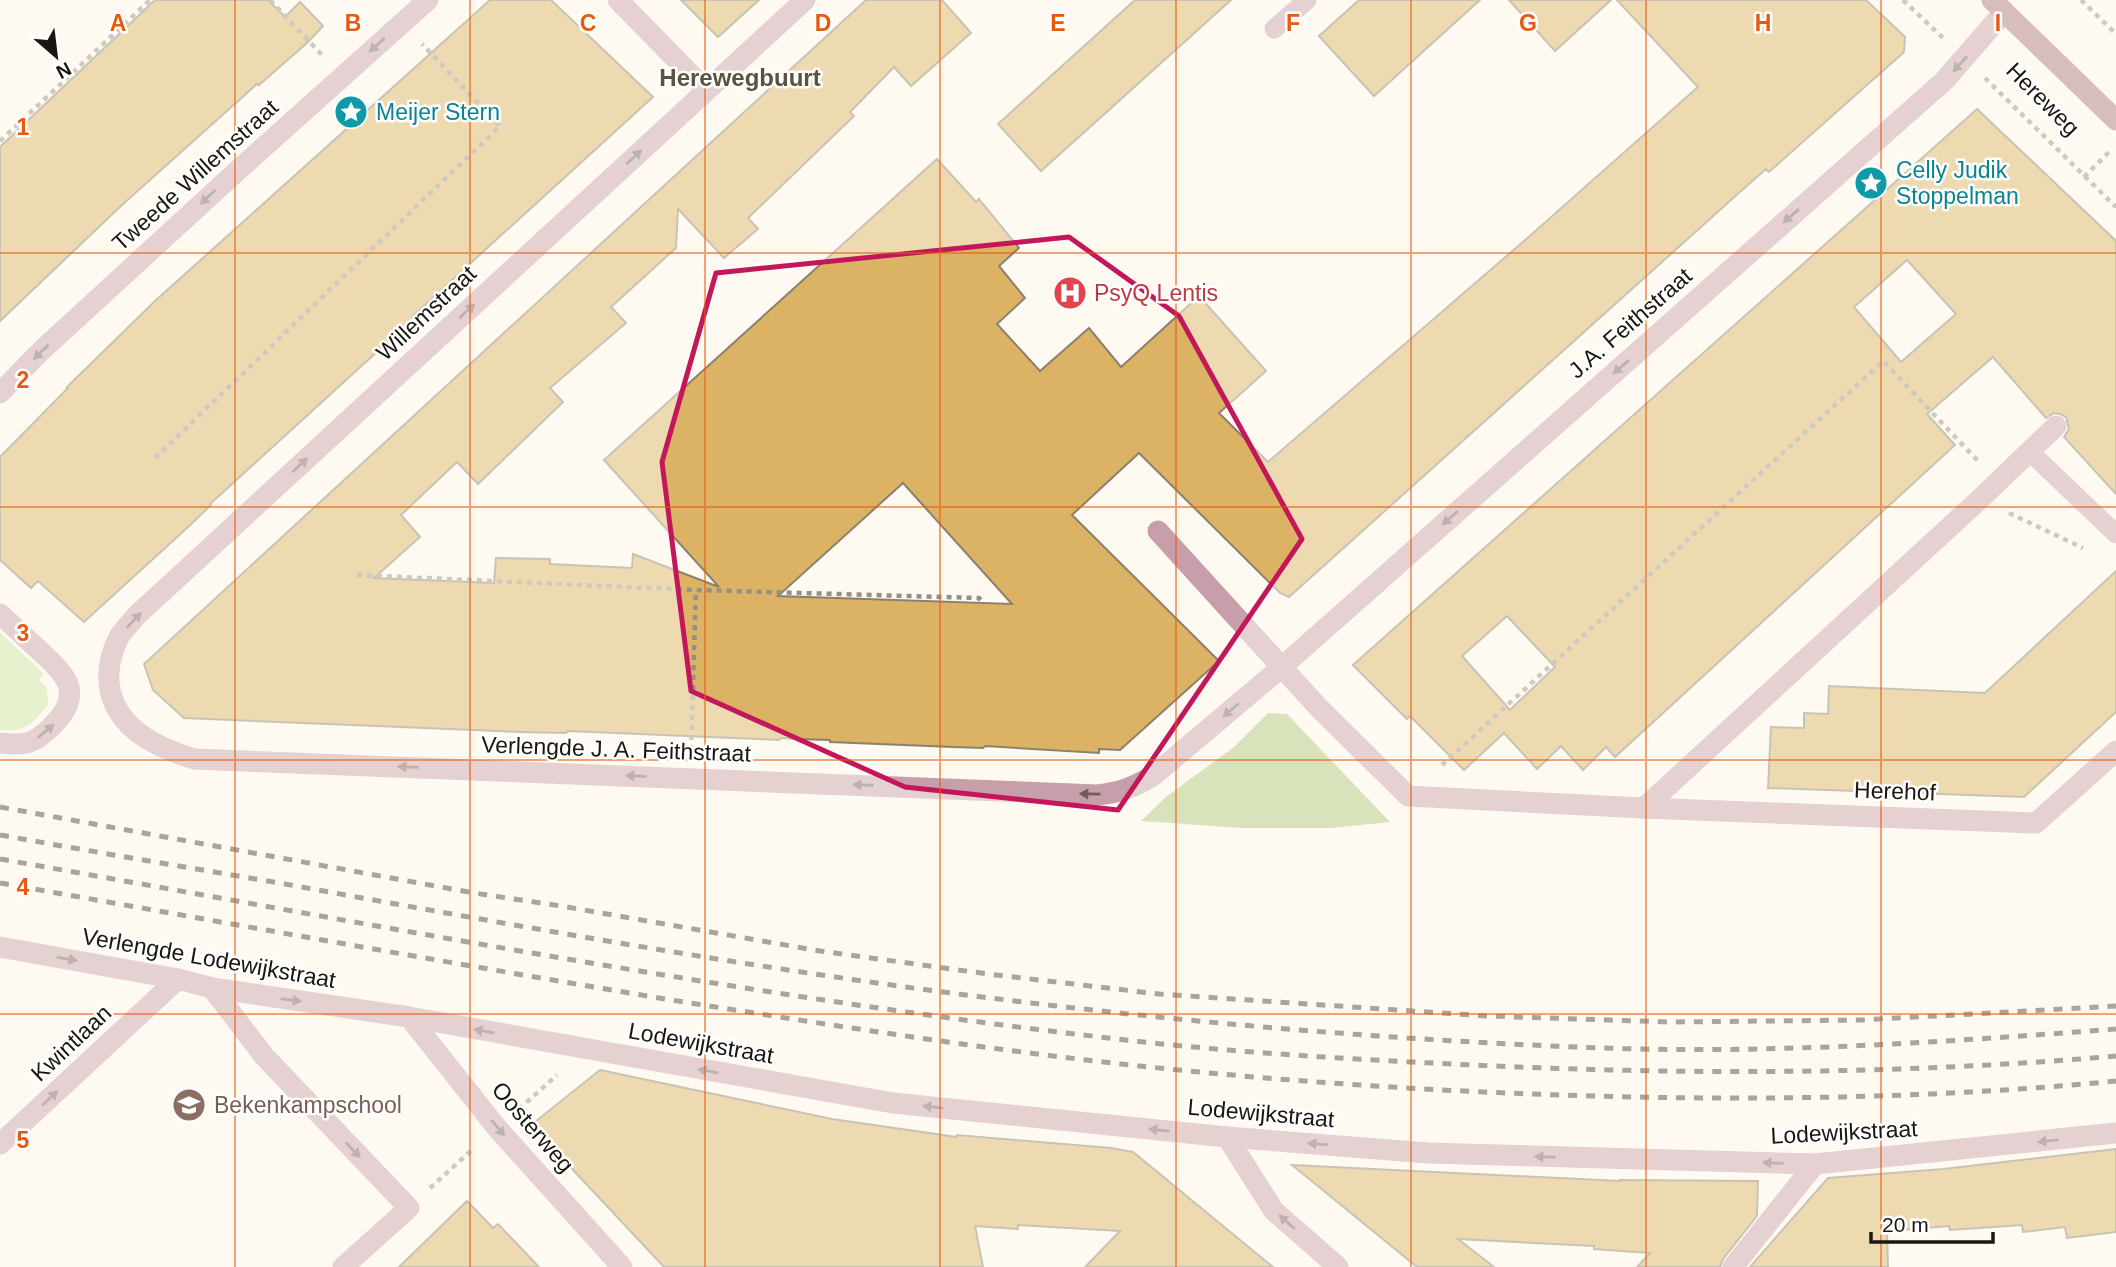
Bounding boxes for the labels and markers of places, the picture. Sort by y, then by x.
place icon: Meijer Stern [332,93,370,131]
place label: Meijer Stern [376,99,500,125]
place label: Celly Judik Stoppelman [1896,157,2019,209]
place icon: Celly Judik Stoppelman [1852,164,1890,202]
hospital icon: PsyQ Lentis [1051,274,1089,312]
place label: PsyQ Lentis [1094,280,1218,306]
school or university icon: Bekenkampschool [170,1086,208,1124]
place label: Bekenkampschool [214,1092,402,1118]

